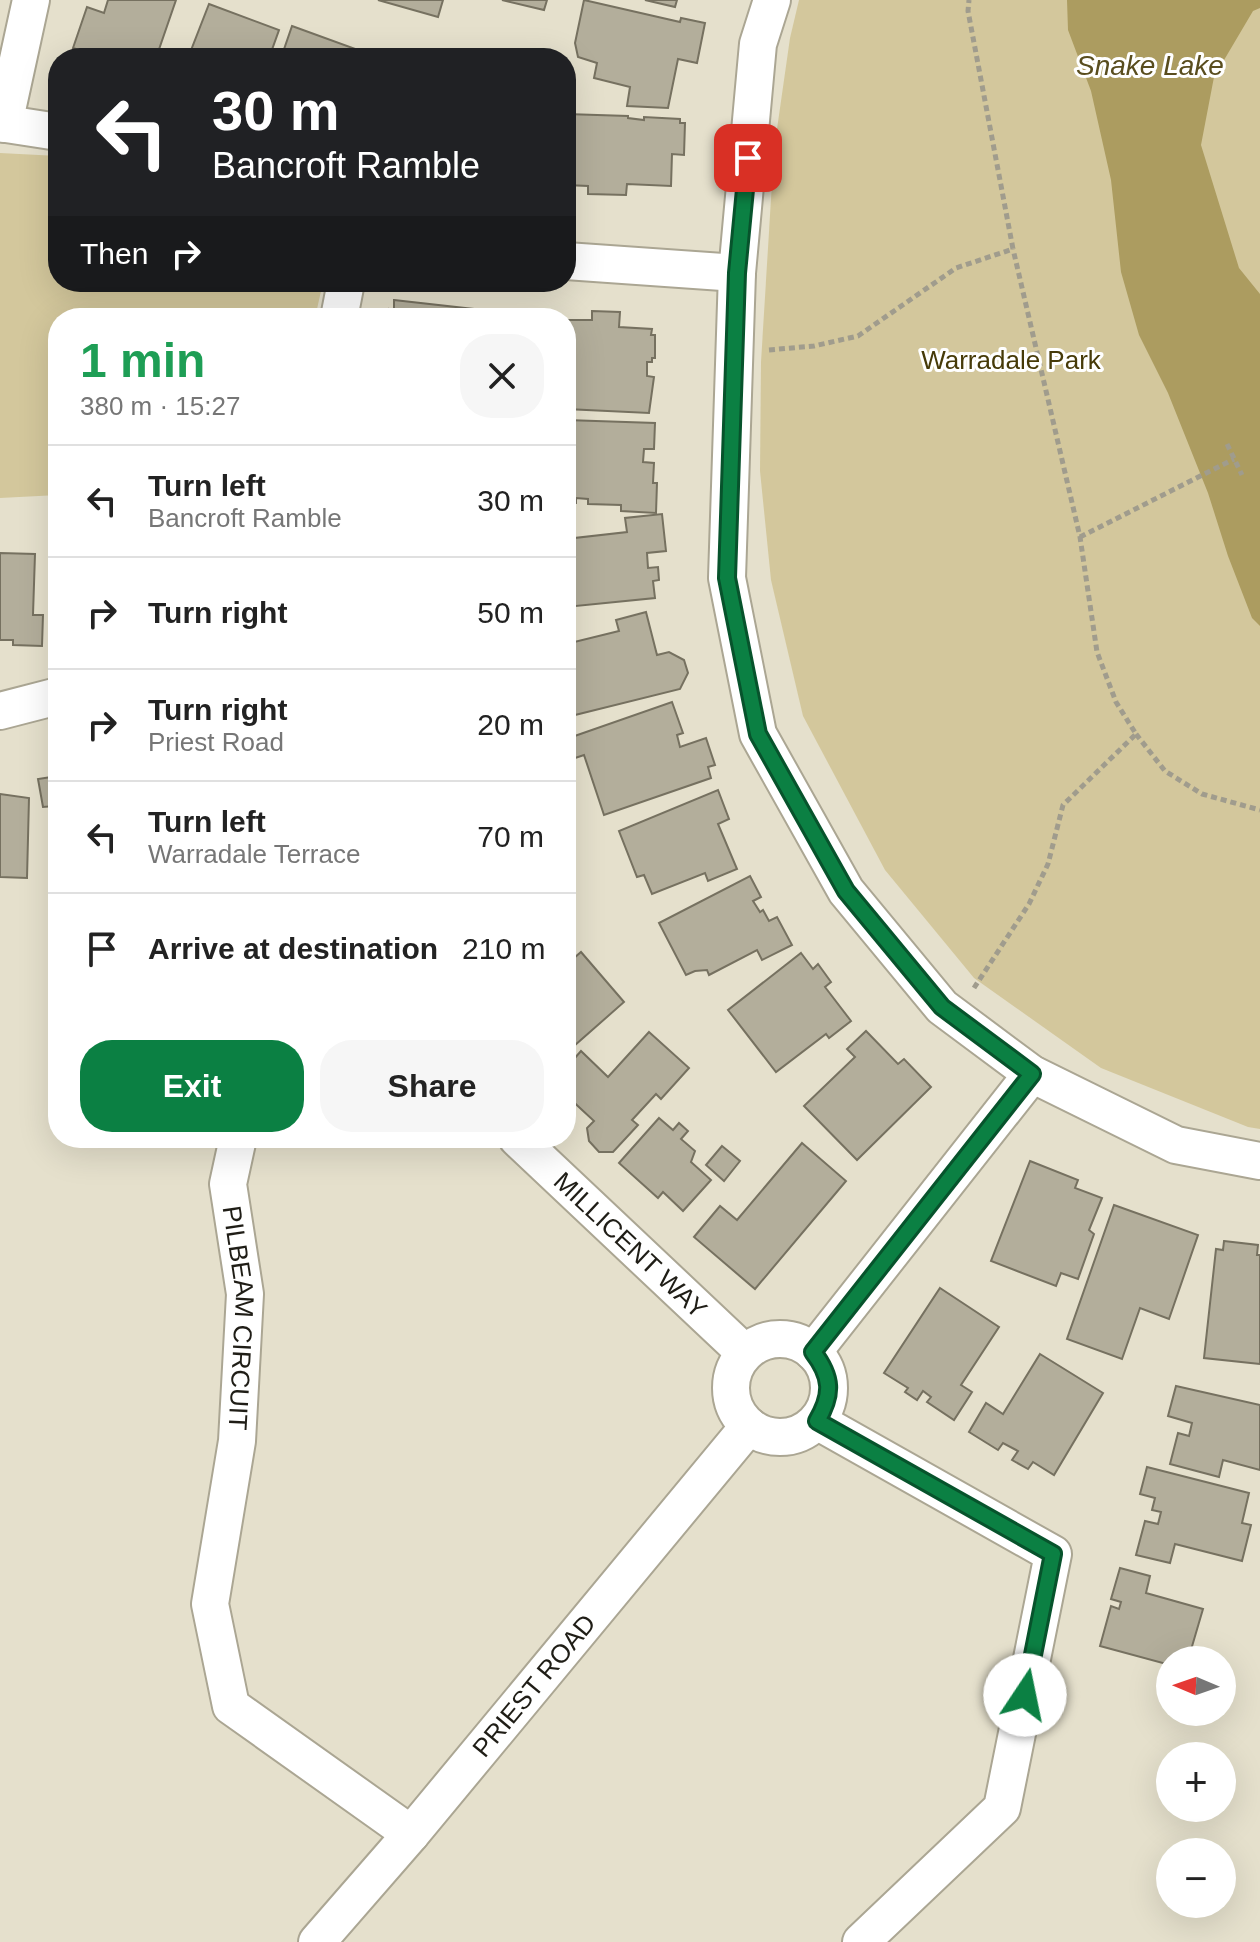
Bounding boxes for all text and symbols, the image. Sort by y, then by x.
water label: Snake Lake [1076,50,1224,81]
text: 30 m [212,79,340,142]
icon: left [80,80,184,184]
pin [714,124,782,192]
icon: arrive [726,136,770,180]
text: Bancroft Ramble [212,145,480,186]
icon: right [164,232,208,276]
text: Then [80,237,148,270]
text: 1 min [80,334,205,387]
button: close [460,334,544,418]
park label: Warradale Park [921,345,1102,375]
text: 380 m · 15:27 [80,391,240,421]
text: Turn left [148,469,266,502]
icon: left [80,479,124,523]
text: 30 m [477,484,544,517]
text: Bancroft Ramble [148,503,342,533]
icon: right [80,591,124,635]
text: Turn right [148,596,287,629]
text: 50 m [477,596,544,629]
text: Turn right [148,693,287,726]
icon: right [80,703,124,747]
text: 20 m [477,708,544,741]
text: Priest Road [148,727,284,757]
text: Turn left [148,805,266,838]
icon: left [80,815,124,859]
text: 70 m [477,820,544,853]
text: Warradale Terrace [148,839,360,869]
icon: arrive [80,927,124,971]
text: Arrive at destination [148,932,438,965]
text: 210 m [462,932,545,965]
button: Exit [80,1040,304,1132]
button: Share [320,1040,544,1132]
street label: MILLICENT WAY [548,1166,713,1324]
street label: PILBEAM CIRCUIT [217,1204,260,1431]
street label: PRIEST ROAD [466,1608,602,1763]
north arrow [1156,1646,1236,1726]
map controls [1156,1646,1236,1918]
position arrow [983,1653,1067,1737]
button: + [1156,1742,1236,1822]
button: − [1156,1838,1236,1918]

